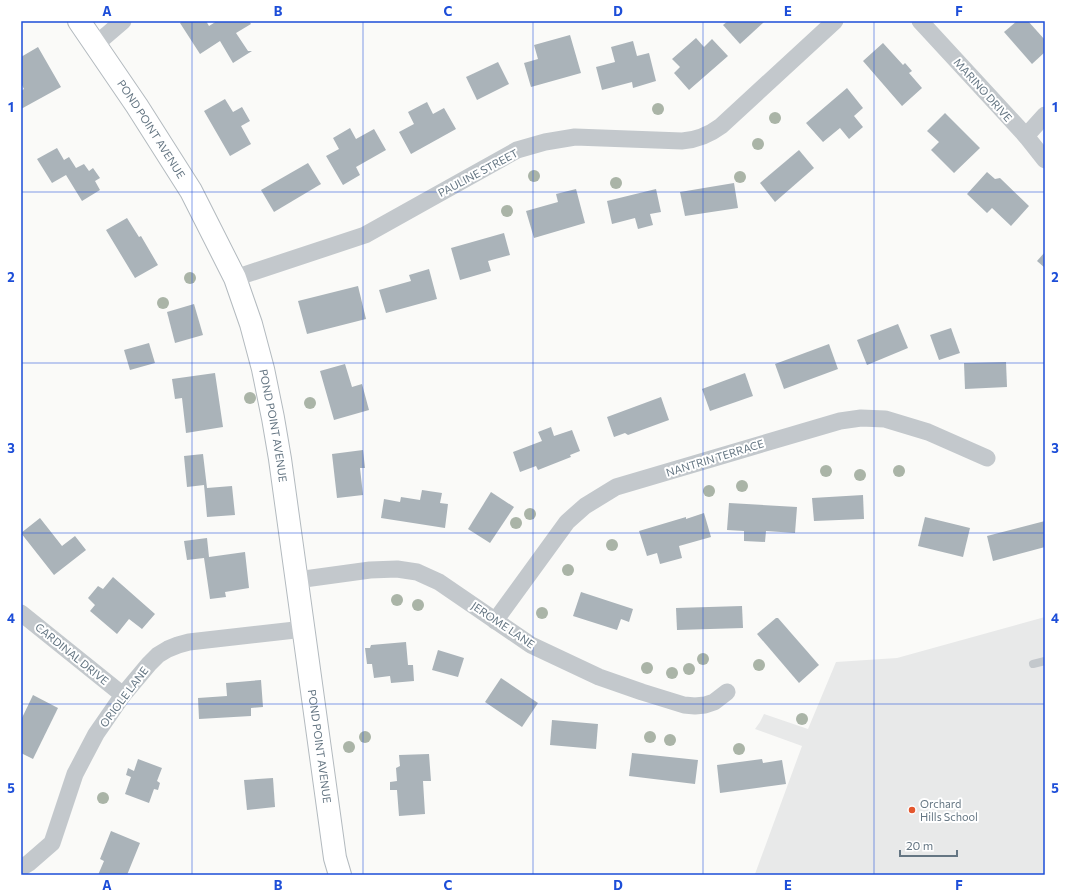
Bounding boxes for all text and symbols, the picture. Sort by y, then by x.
text: A [102,3,112,19]
text: B [274,3,283,19]
text: C [444,3,453,19]
text: D [613,3,623,19]
text: E [784,3,792,19]
text: F [955,3,963,19]
street label: MARINO DRIVE [952,55,1015,124]
street label: POND POINT AVENUE [115,77,188,180]
text: 1 [8,99,14,115]
text: 1 [1052,99,1058,115]
street label: PAULINE STREET [436,146,520,199]
text: 2 [7,269,15,285]
text: 2 [1051,269,1059,285]
street label: POND POINT AVENUE [257,368,290,483]
street label: NANTRIN TERRACE [664,436,765,479]
text: 3 [7,440,15,456]
text: 3 [1051,440,1059,456]
street label: JEROME LANE [469,599,537,651]
text: 4 [7,610,15,626]
text: 4 [1051,610,1059,626]
street label: CARDINAL DRIVE [33,620,112,687]
street label: ORIOLE LANE [97,664,150,729]
street label: POND POINT AVENUE [306,689,334,804]
text: 5 [7,780,15,796]
text: 5 [1051,780,1059,796]
place label: Orchard Hills School [920,797,978,823]
marker: Orchard Hills School [907,805,917,815]
scale bar [900,832,957,858]
text: 20 m [906,838,933,852]
text: A [102,877,112,893]
text: B [274,877,283,893]
text: C [444,877,453,893]
text: D [613,877,623,893]
text: E [784,877,792,893]
text: F [955,877,963,893]

